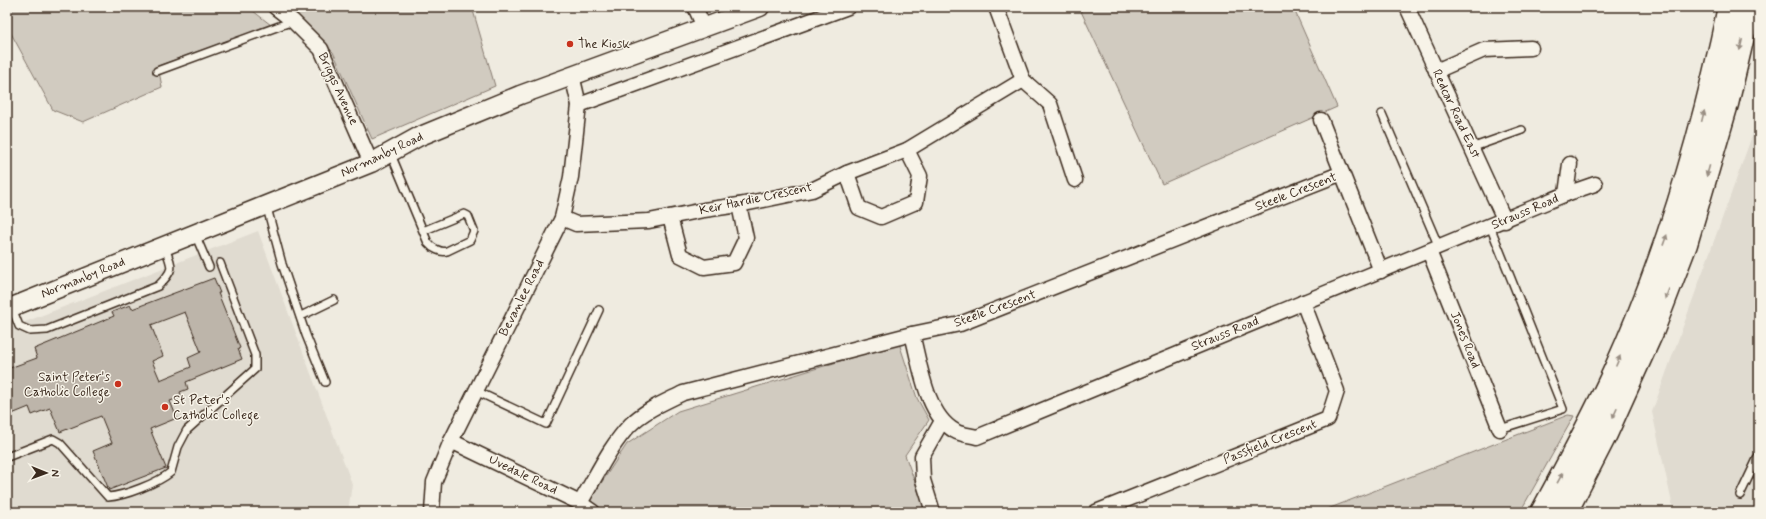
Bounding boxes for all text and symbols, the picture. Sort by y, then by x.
place label: The Kiosk [578,36,631,53]
marker: The Kiosk [565,39,575,49]
one-way arrow [1738,39,1744,51]
street label: Briggs Avenue [313,50,362,128]
street label: Redcar Road East [1428,67,1484,161]
one-way arrow [1700,110,1706,122]
street label: Normanby Road [338,128,426,182]
one-way arrow [1704,164,1710,177]
street label: Steele Crescent [1253,169,1339,215]
street label: Keir Hardie Crescent [698,179,814,219]
street label: Strauss Road [1489,190,1561,234]
one-way arrow [1663,234,1669,246]
street label: Normanby Road [38,253,128,303]
street label: Bevanlee Road [495,257,549,339]
street label: Steele Crescent [952,286,1038,332]
one-way arrow [1663,288,1669,300]
street label: Jones Road [1446,309,1484,371]
street label: Strauss Road [1189,313,1261,355]
one-way arrow [1616,355,1622,367]
place label: Saint Peter's Catholic College [24,369,110,403]
marker: Saint Peter's Catholic College [113,379,123,389]
place label: St Peter's Catholic College [173,392,259,426]
marker: St Peter's Catholic College [160,402,170,412]
one-way arrow [1612,408,1618,420]
street label: Passfield Crescent [1221,416,1319,468]
street label: Uvedale Road [486,451,560,499]
north arrow [26,453,66,493]
text: N [48,469,62,477]
one-way arrow [1557,472,1564,484]

